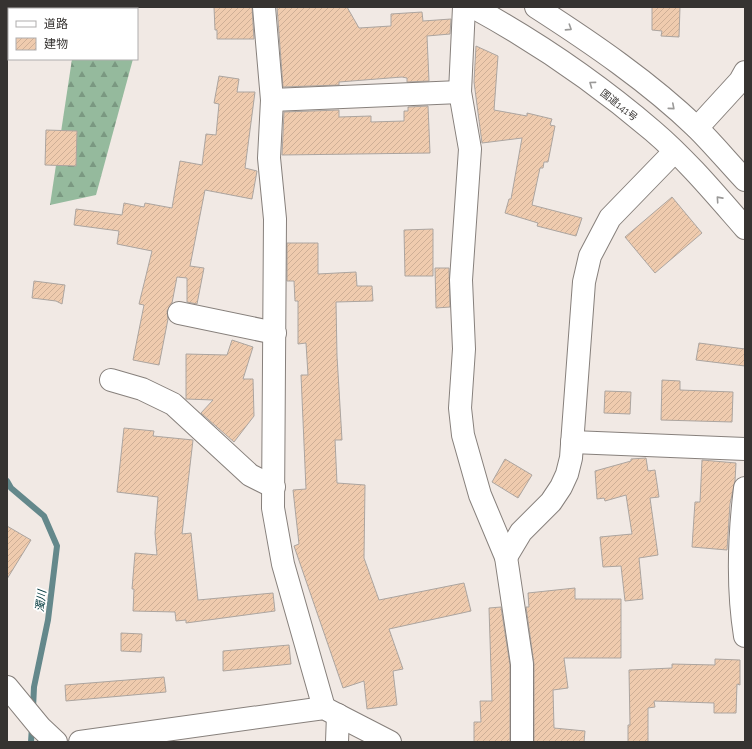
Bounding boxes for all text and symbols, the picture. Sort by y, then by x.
legend [8,8,138,60]
text: 道路 [44,17,68,31]
one-way arrow [565,23,572,31]
text: 建物 [44,37,68,51]
one-way arrow [589,82,596,89]
street label: 国道141号 [598,87,640,123]
one-way arrow [667,102,675,109]
one-way arrow [716,196,724,204]
water label: 濁川 [33,588,49,613]

